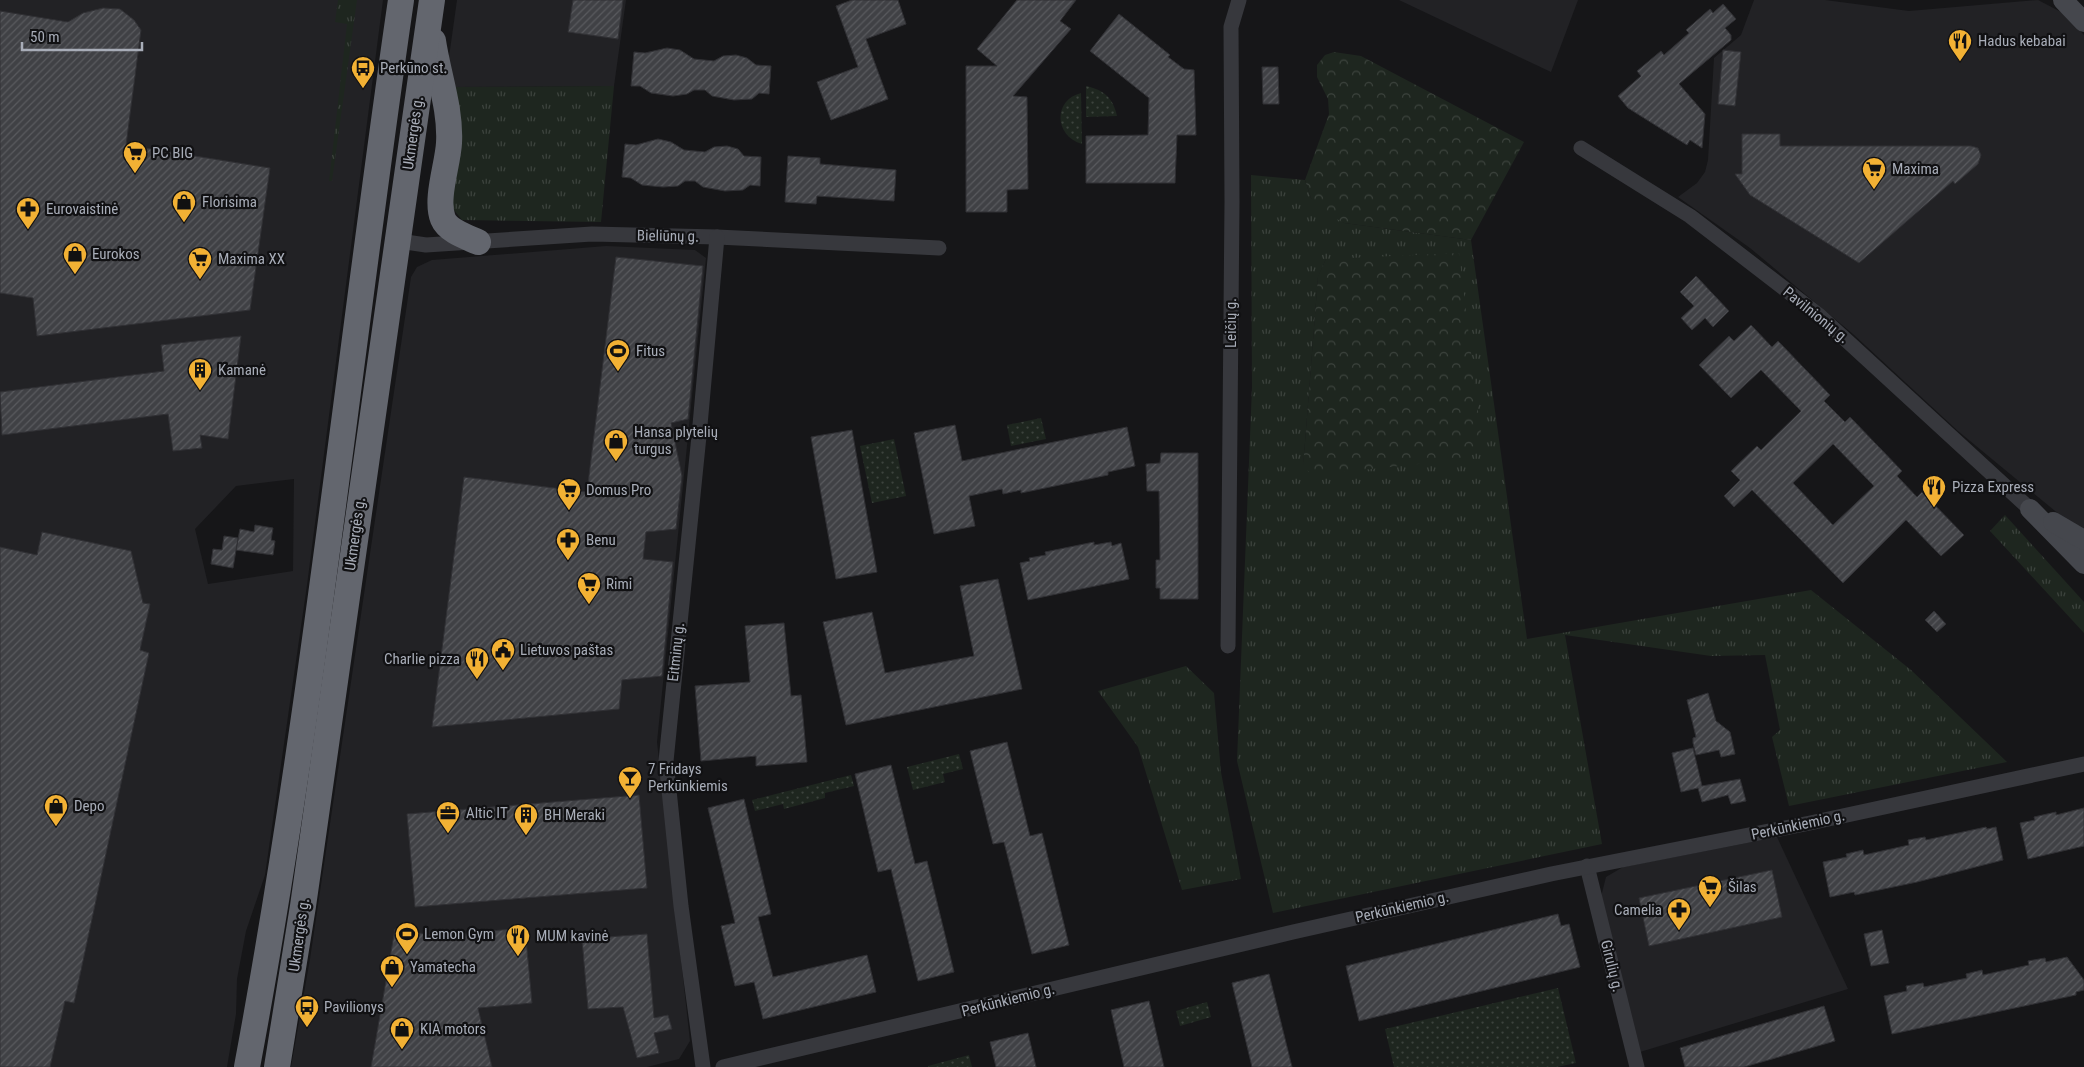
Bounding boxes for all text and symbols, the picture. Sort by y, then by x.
scale bar [22,20,142,52]
text: 50 m [30,28,60,46]
restaurant icon: Hadus kebabai [1947,28,1973,62]
place label: Hadus kebabai [1978,32,2066,50]
bus stop icon: Perkūno st. [350,55,376,89]
place label: Perkūno st. [380,59,447,77]
street label: Ukmergės g. [399,95,427,171]
supermarket icon: PC BIG [122,140,148,174]
place label: PC BIG [152,144,193,162]
supermarket icon: Maxima [1861,156,1887,190]
place label: Maxima [1892,160,1939,178]
shop icon: Florisima [171,189,197,223]
place label: Florisima [202,193,257,211]
pharmacy icon: Eurovaistinė [15,196,41,230]
place label: Eurovaistinė [46,200,118,218]
street label: Bieliūnų g. [637,226,699,246]
shop icon: Eurokos [62,241,88,275]
place label: Eurokos [92,245,140,263]
supermarket icon: Maxima XX [187,246,213,280]
place label: Maxima XX [218,250,285,268]
street label: Pavilnionių g. [1779,283,1853,347]
street label: Leičių g. [1222,298,1240,348]
sports icon: Fitus [605,338,631,372]
place label: Fitus [636,342,665,360]
building icon: Kamanė [187,357,213,391]
place label: Kamanė [218,361,266,379]
place label: Hansa plytelių turgus [634,423,718,458]
shop icon: Hansa plytelių turgus [603,428,629,462]
restaurant icon: Pizza Express [1921,474,1947,508]
supermarket icon: Domus Pro [556,477,582,511]
place label: Pizza Express [1952,478,2034,496]
place label: Domus Pro [586,481,651,499]
street label: Ukmergės g. [341,496,369,572]
pharmacy icon: Benu [555,527,581,561]
place label: Benu [586,531,616,549]
supermarket icon: Rimi [576,571,602,605]
place label: Rimi [606,575,632,593]
street label: Eitminų g. [664,622,688,682]
public building icon: Lietuvos paštas [490,637,516,671]
place label: Lietuvos paštas [520,641,613,659]
restaurant icon: Charlie pizza [464,646,490,680]
place label: Charlie pizza [384,650,460,668]
place label: 7 Fridays Perkūnkiemis [648,760,728,795]
bar icon: 7 Fridays Perkūnkiemis [617,765,643,799]
shop icon: Depo [43,793,69,827]
place label: Depo [74,797,105,815]
office icon: Altic IT [435,800,461,834]
building icon: BH Meraki [513,802,539,836]
place label: Altic IT [466,804,508,822]
place label: BH Meraki [544,806,605,824]
street label: Perkūnkiemio g. [1749,806,1847,844]
supermarket icon: Šilas [1697,874,1723,908]
place label: Šilas [1728,878,1757,896]
street label: Perkūnkiemio g. [1354,888,1450,926]
street label: Ukmergės g. [285,897,313,973]
pharmacy icon: Camelia [1666,897,1692,931]
place label: Camelia [1614,901,1662,919]
sports icon: Lemon Gym [394,921,420,955]
restaurant icon: MUM kavinė [505,923,531,957]
place label: Lemon Gym [424,925,494,943]
place label: MUM kavinė [536,927,609,945]
street label: Girulių g. [1597,938,1627,994]
shop icon: Yamatecha [379,954,405,988]
place label: Yamatecha [410,958,476,976]
street label: Perkūnkiemio g. [960,980,1056,1020]
bus stop icon: Pavilionys [294,994,320,1028]
place label: Pavilionys [324,998,384,1016]
shop icon: KIA motors [389,1016,415,1050]
place label: KIA motors [420,1020,486,1038]

